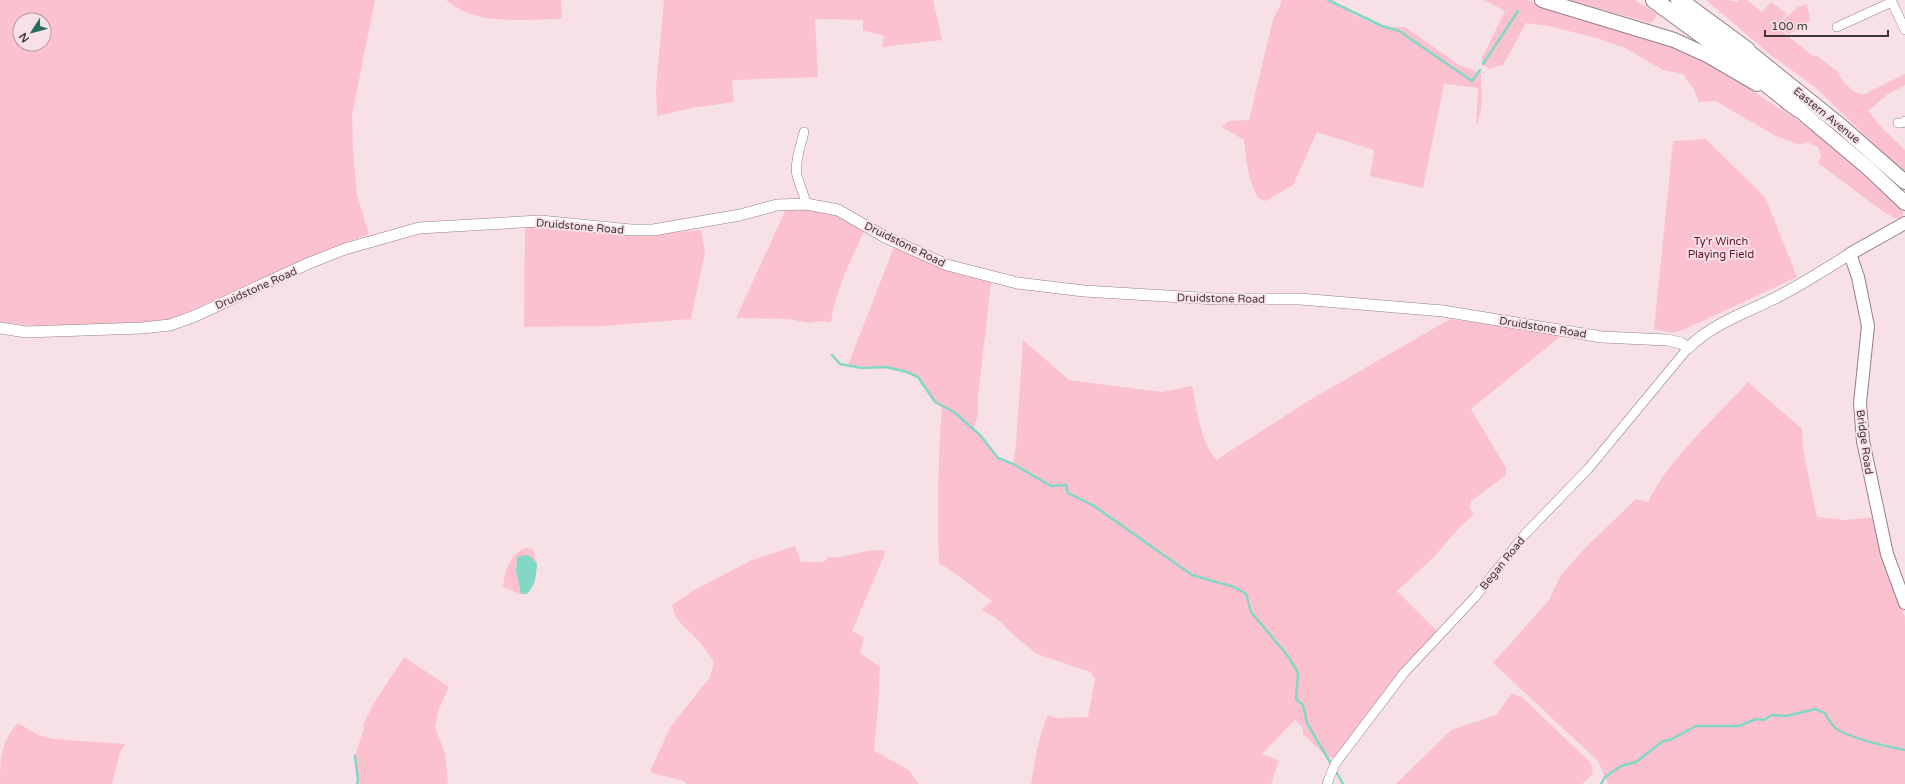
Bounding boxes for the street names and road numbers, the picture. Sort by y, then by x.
street label: Eastern Avenue [1791,85,1863,146]
street label: Druidstone Road [535,216,625,237]
street label: Druidstone Road [862,219,947,270]
street label: Druidstone Road [213,265,299,312]
street label: Druidstone Road [1177,291,1265,306]
street label: Druidstone Road [1498,314,1588,341]
street label: Bridge Road [1854,409,1875,475]
street label: Began Road [1477,534,1528,592]

